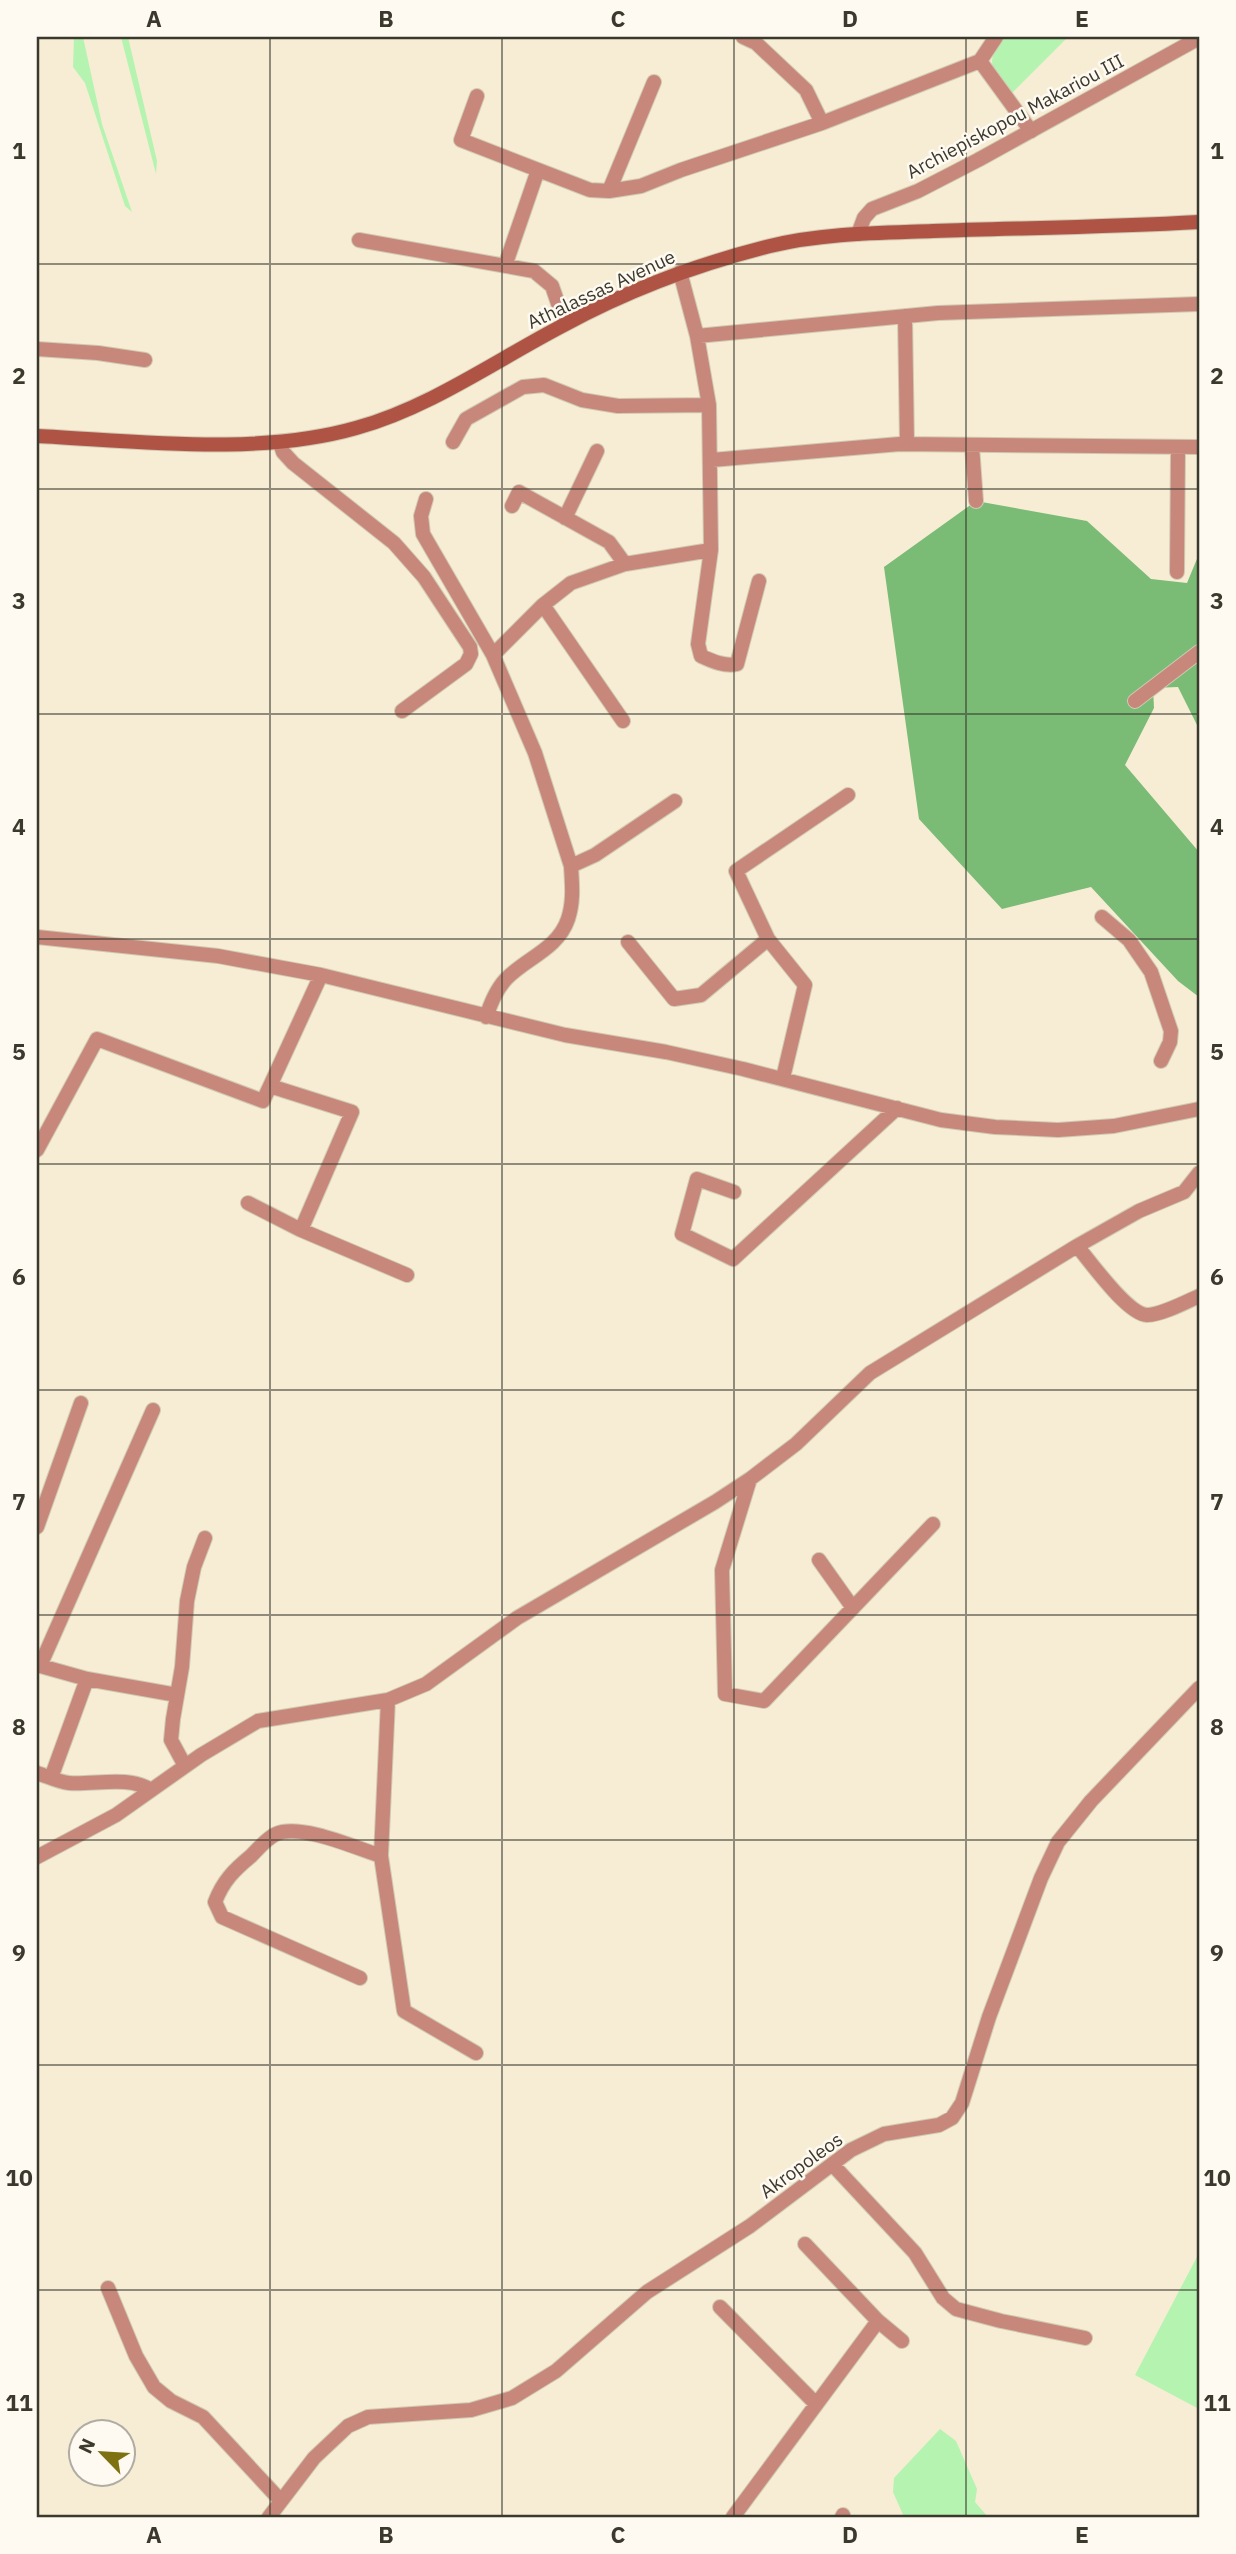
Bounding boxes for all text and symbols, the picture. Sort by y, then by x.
text: A [146,3,162,33]
text: B [378,3,394,33]
text: C [611,3,626,33]
text: D [842,3,858,33]
text: E [1075,3,1089,33]
street label: Archiepiskopou Makariou III [902,48,1128,184]
text: 1 [12,135,26,165]
text: 1 [1210,135,1224,165]
street label: Athalassas Avenue [523,244,679,334]
text: 2 [12,360,26,390]
text: 2 [1210,360,1224,390]
text: 3 [12,585,26,615]
text: 3 [1210,585,1224,615]
text: 4 [12,811,26,841]
text: 4 [1210,811,1224,841]
text: 5 [12,1036,26,1066]
text: 5 [1210,1036,1224,1066]
text: 6 [12,1261,26,1291]
text: 6 [1210,1261,1224,1291]
text: 7 [12,1486,26,1516]
text: 7 [1210,1486,1224,1516]
text: 8 [12,1711,26,1741]
text: 8 [1210,1711,1224,1741]
text: 9 [12,1937,26,1967]
text: 9 [1210,1937,1224,1967]
street label: Akropoleos [755,2127,847,2203]
text: 10 [5,2162,33,2192]
text: 10 [1203,2162,1231,2192]
text: 11 [5,2387,33,2417]
text: 11 [1203,2387,1231,2417]
north arrow [66,2418,136,2488]
text: N [73,2435,100,2457]
text: A [146,2519,162,2549]
text: B [378,2519,394,2549]
text: C [611,2519,626,2549]
text: D [842,2519,858,2549]
text: E [1075,2519,1089,2549]

